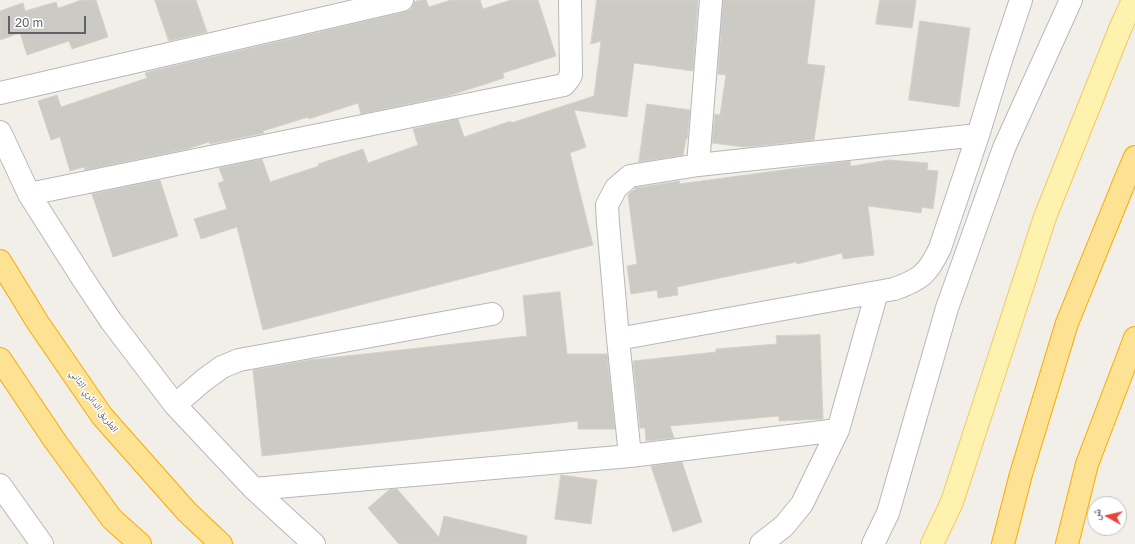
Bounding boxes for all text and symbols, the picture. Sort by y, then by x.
scale bar [10,8,88,34]
text: 20 m [15,15,43,30]
street label: الطريق الدائري الثاني [67,367,121,435]
north arrow [1087,496,1127,536]
text: ش [1088,508,1103,521]

